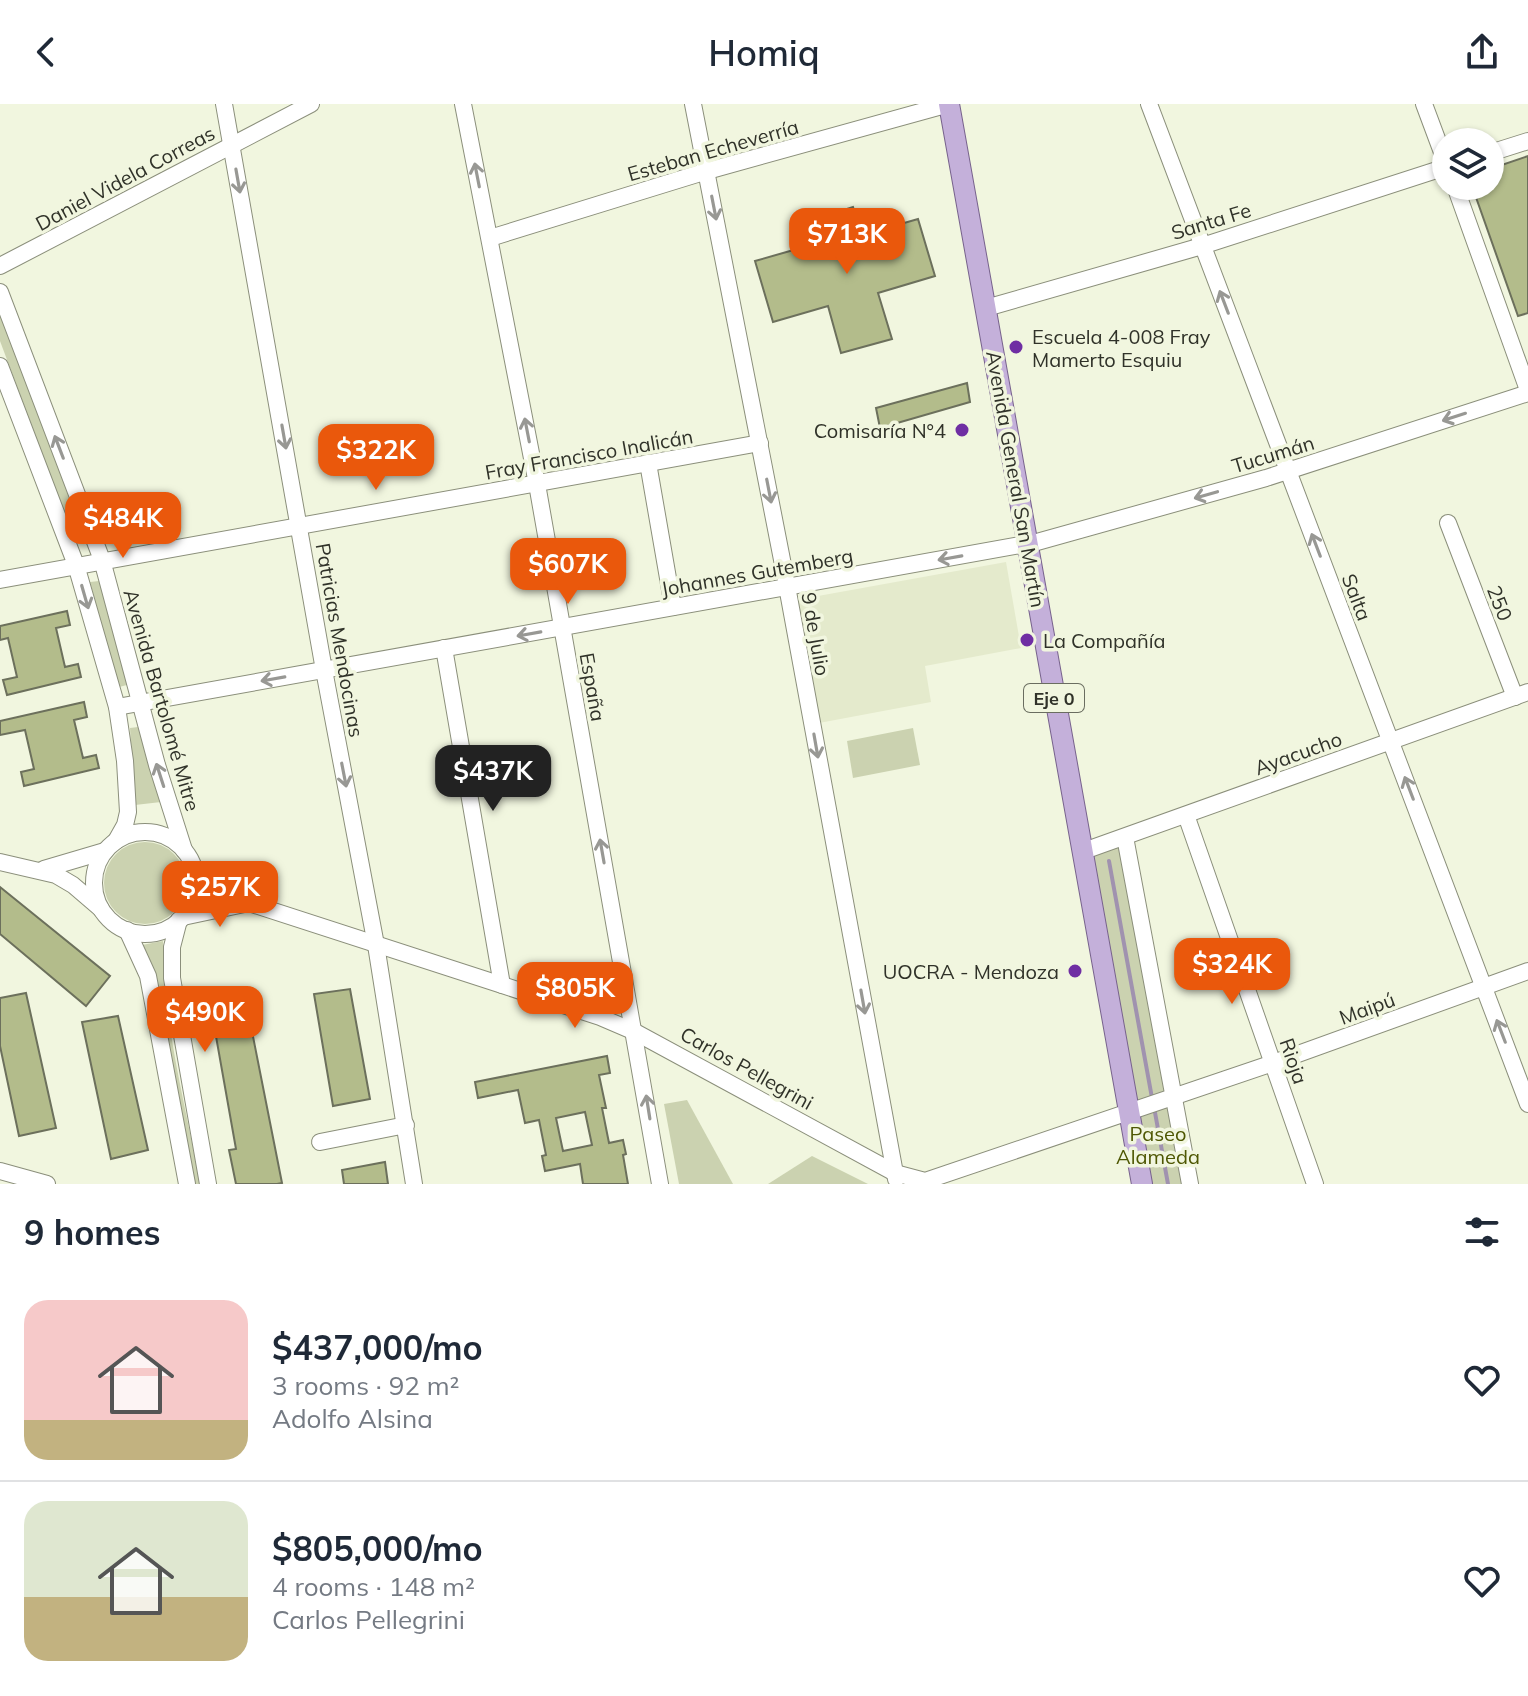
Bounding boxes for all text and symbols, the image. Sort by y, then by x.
icon: back [24,30,68,74]
text: Homiq [708,30,820,75]
icon: share [1460,30,1504,74]
street label: Esteban Echeverría [625,114,801,186]
street label: Daniel Videla Correas [31,120,219,236]
map controls [1432,128,1504,200]
button: layers [1432,128,1504,200]
one-way arrow [469,162,484,188]
one-way arrow [231,167,246,193]
one-way arrow [707,195,722,220]
street label: Santa Fe [1168,197,1254,245]
pin: $713K [791,208,903,276]
text: $713K [807,217,887,250]
one-way arrow [1216,290,1230,315]
place label: Escuela 4-008 Fray Mamerto Esquiu [1032,324,1211,372]
marker: Escuela 4-008 Fray Mamerto Esquiu [1007,338,1025,356]
street label: Avenida General San Martín [981,349,1051,609]
one-way arrow [1442,411,1467,426]
one-way arrow [519,418,534,443]
place label: Comisaría N°4 [814,418,946,443]
marker: Comisaría N°4 [953,421,971,439]
one-way arrow [277,423,292,449]
street label: Fray Francisco Inalicán [483,423,695,485]
pin: $322K [320,424,432,492]
street label: Tucumán [1229,430,1317,478]
text: $322K [336,433,416,466]
one-way arrow [51,435,65,460]
one-way arrow [762,477,777,503]
one-way arrow [1193,488,1219,503]
pin: $484K [67,492,179,560]
text: $484K [83,501,163,534]
one-way arrow [1308,533,1322,558]
pin: $607K [512,538,624,606]
street label: Patricias Mendocinas [311,541,369,739]
street label: Johannes Gutemberg [659,543,855,601]
text: $607K [528,547,608,580]
one-way arrow [938,552,963,567]
street label: Salta [1337,570,1377,624]
street label: 250 [1482,582,1518,624]
one-way arrow [78,584,93,610]
street label: Avenida Bartolomé Mitre [118,586,206,814]
street label: 9 de Julio [796,590,836,678]
one-way arrow [517,627,542,642]
place label: La Compañía [1043,628,1166,653]
marker: La Compañía [1018,631,1036,649]
street label: España [575,651,611,723]
one-way arrow [261,672,286,687]
road number: Eje 0 [1024,684,1084,712]
street label: Ayacucho [1251,726,1345,780]
one-way arrow [810,733,825,759]
pin: $437K [437,745,549,813]
text: $437K [453,754,533,787]
one-way arrow [337,762,352,788]
one-way arrow [152,763,167,789]
one-way arrow [1401,776,1415,801]
one-way arrow [594,839,609,864]
pin: $257K [164,861,276,929]
text: $257K [180,870,260,903]
pin: $324K [1176,938,1288,1006]
text: $324K [1192,947,1272,980]
place label: UOCRA - Mendoza [883,959,1059,984]
pin: $805K [519,962,631,1030]
marker: UOCRA - Mendoza [1066,962,1084,980]
text: $805K [535,971,615,1004]
pin: $490K [149,986,261,1054]
street label: Maipú [1336,986,1398,1030]
one-way arrow [857,989,872,1014]
text: $490K [165,995,245,1028]
one-way arrow [1493,1019,1507,1044]
street label: Carlos Pellegrini [676,1021,818,1115]
street label: Rioja [1275,1035,1313,1087]
one-way arrow [640,1095,655,1120]
park label: Paseo Alameda [1116,1121,1200,1169]
icon: filters [1460,1210,1504,1254]
text: 9 homes [24,1211,161,1254]
text: $437,000/mo [272,1326,483,1369]
icon: home [88,1332,184,1428]
icon: heart [1460,1358,1504,1402]
text: 3 rooms · 92 m² [272,1369,459,1402]
text: Adolfo Alsina [272,1402,433,1435]
text: $805,000/mo [272,1527,483,1570]
icon: home [88,1533,184,1629]
icon: heart [1460,1559,1504,1603]
text: 4 rooms · 148 m² [272,1570,475,1603]
text: Carlos Pellegrini [272,1603,465,1636]

